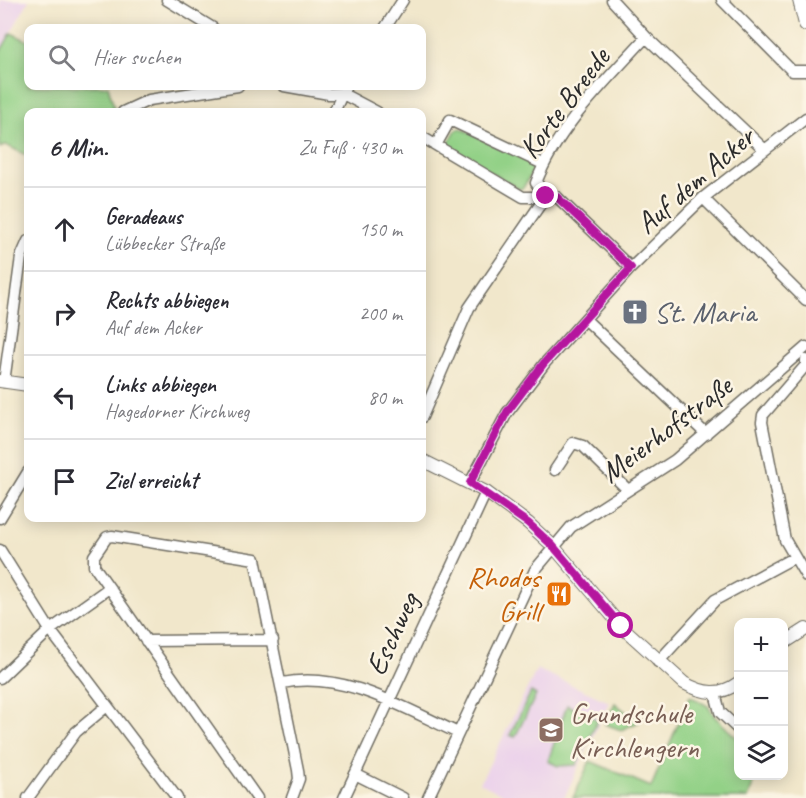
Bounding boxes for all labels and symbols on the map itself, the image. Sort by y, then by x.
street label: Korte Breede [510,38,619,166]
street label: Auf dem Acker [628,117,764,242]
route end [532,182,558,208]
place label: St. Maria [654,293,758,331]
church icon: St. Maria [620,297,650,327]
street label: Meierhofstraße [593,366,741,491]
place label: Rhodos Grill [467,558,545,630]
restaurant icon: Rhodos Grill [544,579,574,609]
street label: Eschweg [357,585,428,681]
route start [607,612,633,638]
place label: Grundschule Kirchlengern [570,694,699,766]
school or university icon: Grundschule Kirchlengern [536,715,566,745]

